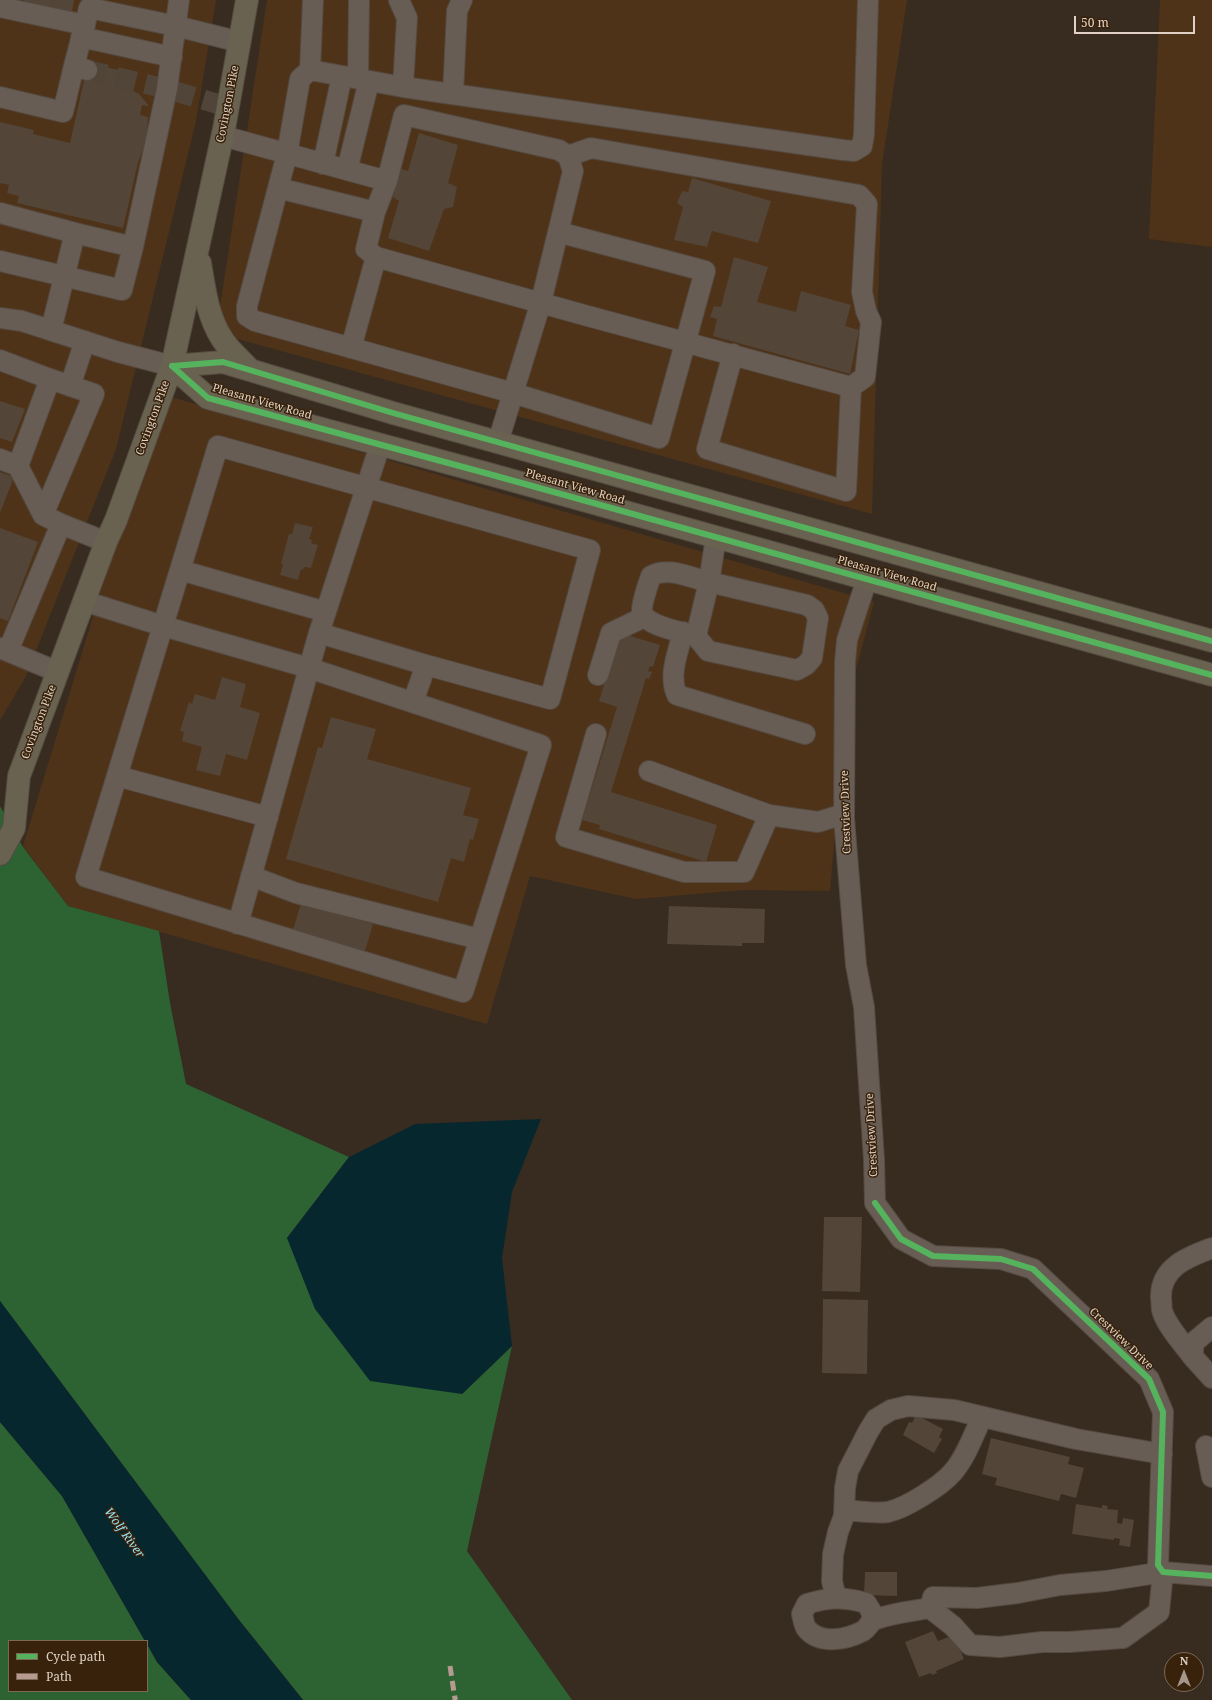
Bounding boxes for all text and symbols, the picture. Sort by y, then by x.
scale bar [1076,8,1197,34]
text: 50 m [1081,14,1109,31]
street label: Covington Pike [214,64,242,144]
street label: Covington Pike [133,379,173,457]
street label: Pleasant View Road [211,381,313,423]
street label: Pleasant View Road [524,466,626,508]
street label: Pleasant View Road [836,553,938,595]
street label: Covington Pike [19,683,59,761]
street label: Crestview Drive [838,770,854,854]
street label: Crestview Drive [863,1093,881,1177]
street label: Crestview Drive [1086,1305,1156,1373]
water label: Wolf River [101,1505,147,1561]
legend [8,1640,148,1692]
text: Cycle path [46,1648,105,1665]
north arrow [1164,1652,1204,1692]
text: N [1180,1653,1188,1668]
text: Path [46,1668,72,1685]

